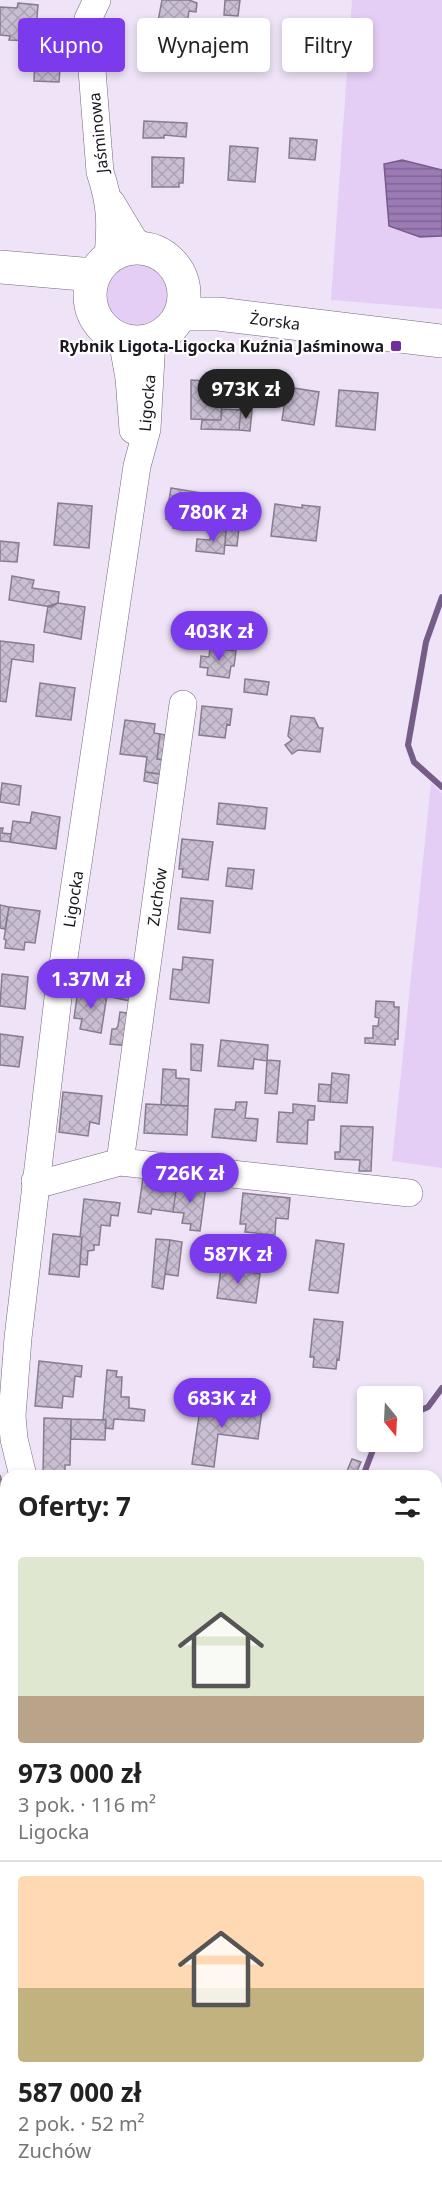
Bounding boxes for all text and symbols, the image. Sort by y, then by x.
chip: Kupno [18,18,125,72]
chip: Wynajem [137,18,270,72]
chip: Filtry [282,18,373,72]
street label: Jaśminowa [83,92,113,176]
street label: Żorska [249,307,301,335]
place label: Rybnik Ligota-Ligocka Kuźnia Jaśminowa [59,335,384,357]
marker: Rybnik Ligota-Ligocka Kuźnia Jaśminowa [389,339,403,353]
pin: 973K zł [191,369,301,420]
street label: Ligocka [134,374,160,432]
text: 973K zł [212,375,280,402]
pin: 780K zł [158,492,268,543]
text: 780K zł [179,498,247,525]
pin: 403K zł [164,611,274,662]
text: 403K zł [185,617,253,644]
street label: Zuchów [142,866,172,928]
street label: Ligocka [58,869,88,929]
pin: 1.37M zł [29,959,153,1010]
text: 1.37M zł [51,965,131,992]
pin: 726K zł [135,1153,245,1204]
text: 726K zł [156,1159,224,1186]
pin: 587K zł [183,1234,293,1285]
text: 587K zł [204,1240,272,1267]
pin: 683K zł [167,1378,277,1429]
text: 683K zł [188,1384,256,1411]
north arrow [357,1386,423,1452]
map controls [357,1386,423,1452]
text: Oferty: 7 [18,1488,131,1524]
icon: filters [391,1490,424,1523]
icon: home [167,1596,275,1704]
text: 973 000 zł [18,1755,142,1791]
text: 3 pok. · 116 m² [18,1791,156,1818]
text: Ligocka [18,1818,90,1845]
icon: home [167,1915,275,2023]
text: 587 000 zł [18,2074,142,2110]
text: 2 pok. · 52 m² [18,2110,145,2137]
text: Zuchów [18,2137,91,2164]

